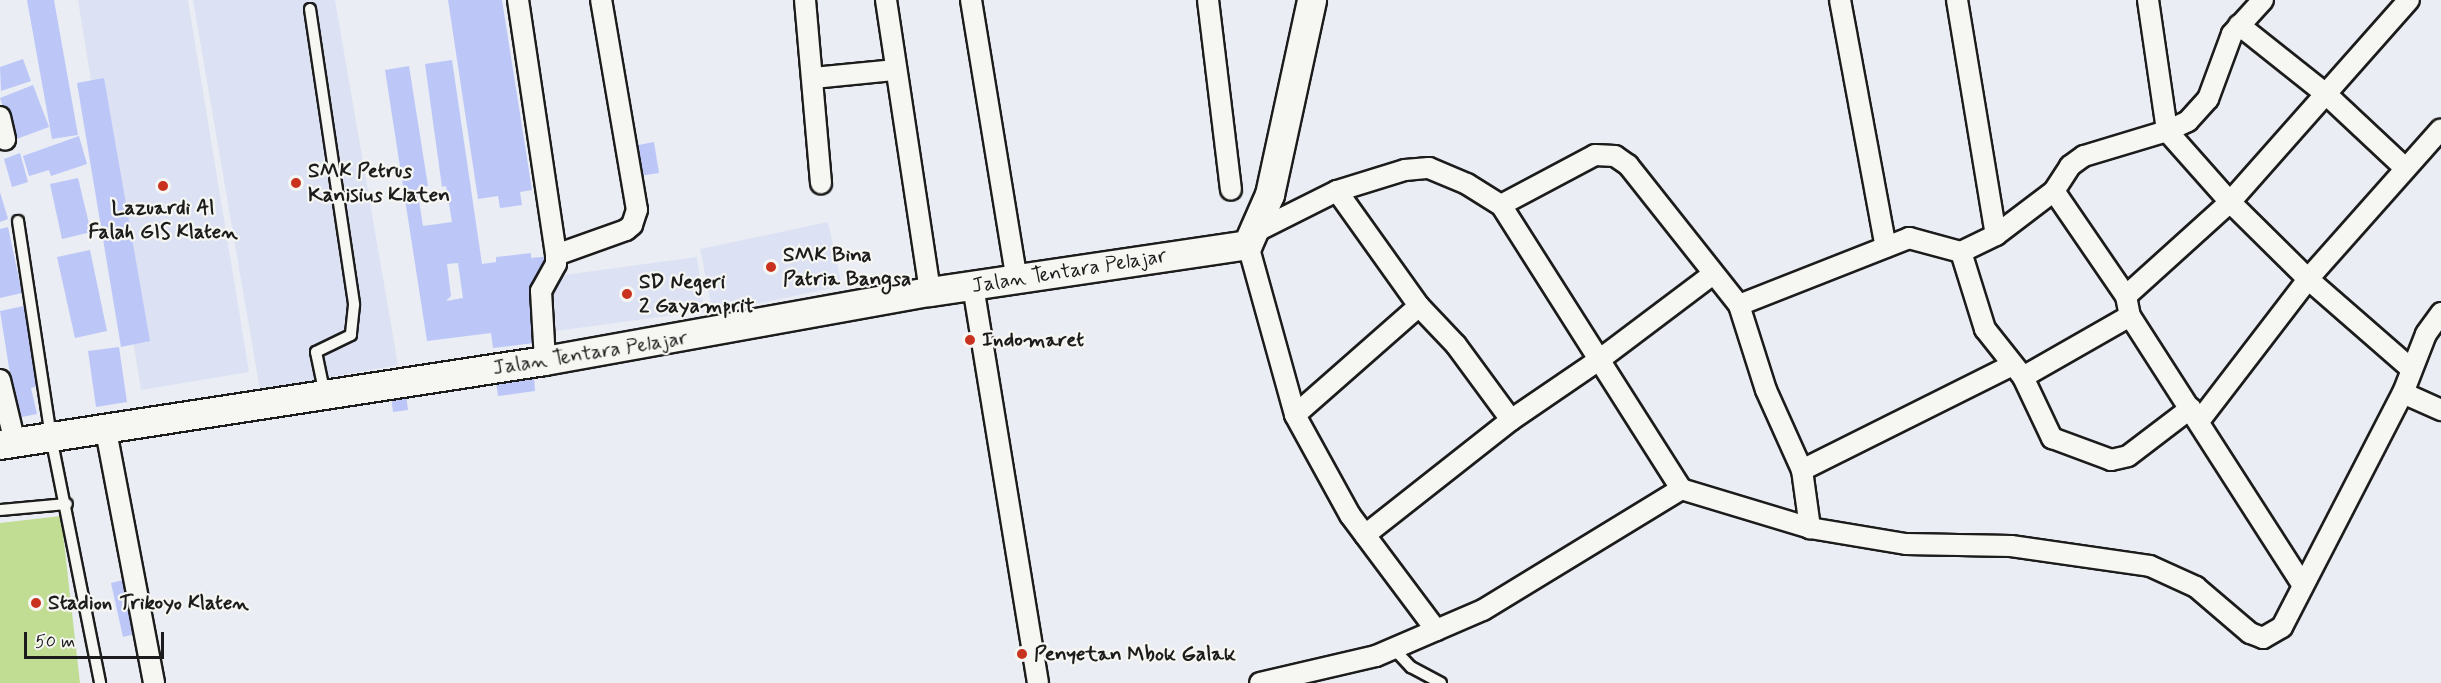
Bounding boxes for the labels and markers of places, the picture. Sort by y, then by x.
place label: SMK Petrus Kanisius Klaten [308,158,448,208]
marker: SMK Petrus Kanisius Klaten [289,176,303,190]
marker: Lazuardi Al Falah GIS Klaten [156,179,170,193]
place label: Lazuardi Al Falah GIS Klaten [87,195,239,245]
place label: SMK Bina Patria Bangsa [783,242,911,292]
marker: SMK Bina Patria Bangsa [764,260,778,274]
place label: SD Negeri 2 Gayamprit [639,269,754,319]
marker: SD Negeri 2 Gayamprit [620,287,634,301]
place label: Indomaret [982,327,1084,353]
marker: Indomaret [963,333,977,347]
place label: Stadion Trikoyo Klaten [48,590,243,616]
marker: Stadion Trikoyo Klaten [29,596,43,610]
place label: Penyetan Mbok Galak [1034,641,1233,667]
marker: Penyetan Mbok Galak [1015,647,1029,661]

